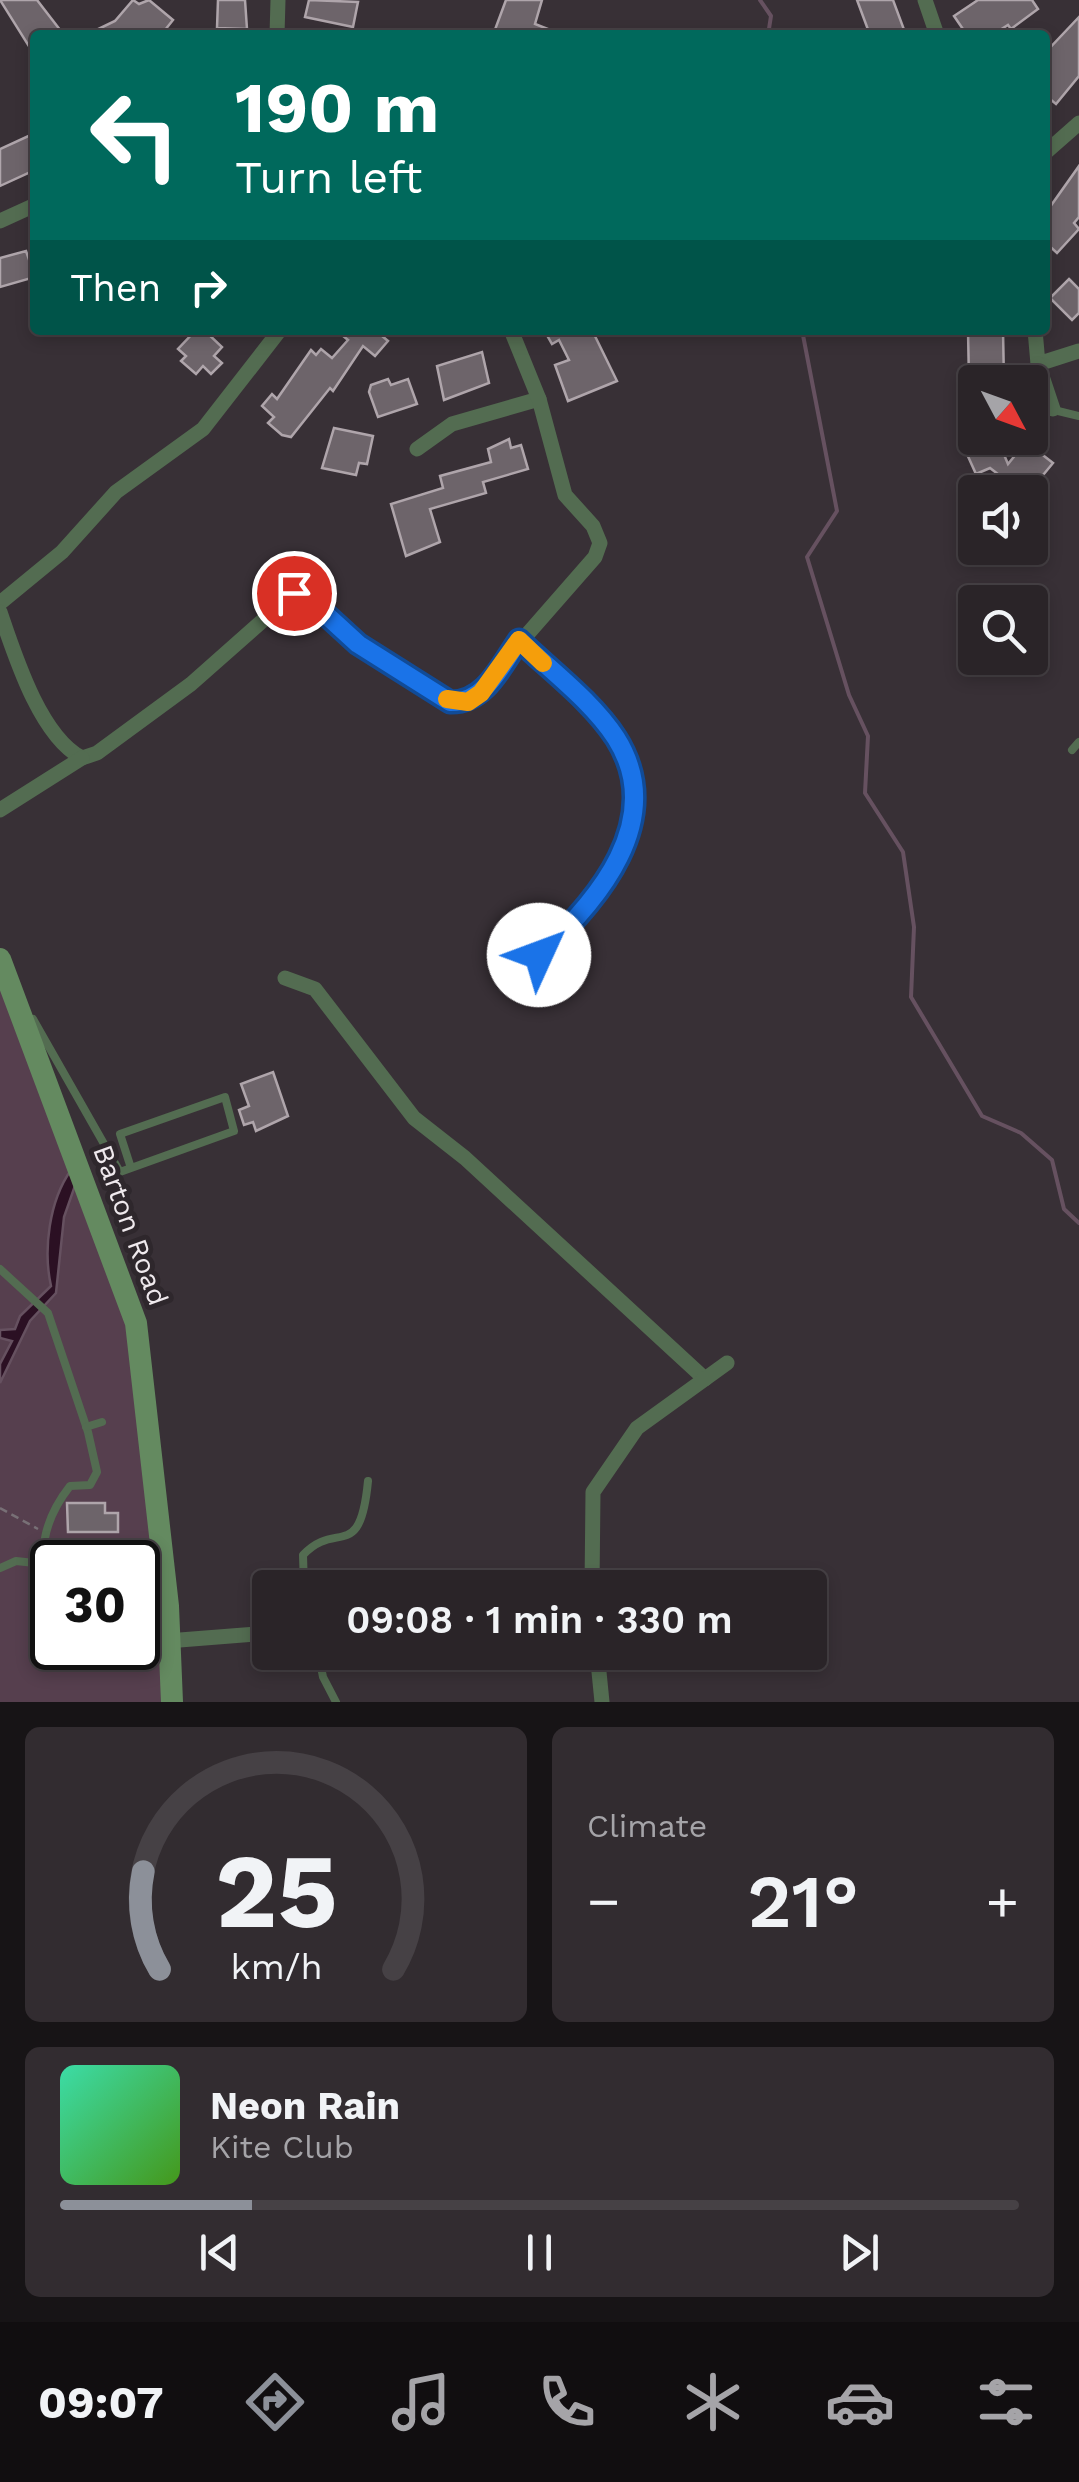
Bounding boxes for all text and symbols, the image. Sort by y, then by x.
text: 190 m [235,67,439,149]
icon: left [70,70,200,200]
text: Turn left [235,151,422,204]
icon: right [181,260,236,315]
text: Then [70,266,161,310]
north arrow [958,365,1048,455]
map controls [958,365,1048,675]
button: sound [958,475,1048,565]
pin [252,551,337,636]
icon: arrive [267,566,322,621]
button: search [958,585,1048,675]
position arrow [487,903,591,1007]
street label: Barton Road [86,1140,175,1310]
speed limit sign: 30 [30,1540,160,1670]
text: 09:08 · 1 min · 330 m [346,1598,733,1642]
text: Climate [587,1807,707,1845]
text: 25 [215,1830,337,1952]
text: 21° [747,1857,859,1945]
text: − [587,1869,620,1933]
text: + [986,1869,1019,1933]
text: km/h [230,1946,322,1988]
text: Neon Rain [210,2084,400,2128]
text: Kite Club [210,2128,354,2166]
icon: previous [192,2225,247,2280]
icon: pause [512,2225,567,2280]
icon: next [832,2225,887,2280]
icon: directions [240,2367,310,2437]
icon: music [386,2367,456,2437]
icon: phone [532,2367,602,2437]
icon: climate [678,2367,748,2437]
icon: car [825,2367,895,2437]
icon: filters [971,2367,1041,2437]
text: 09:07 [38,2376,164,2429]

